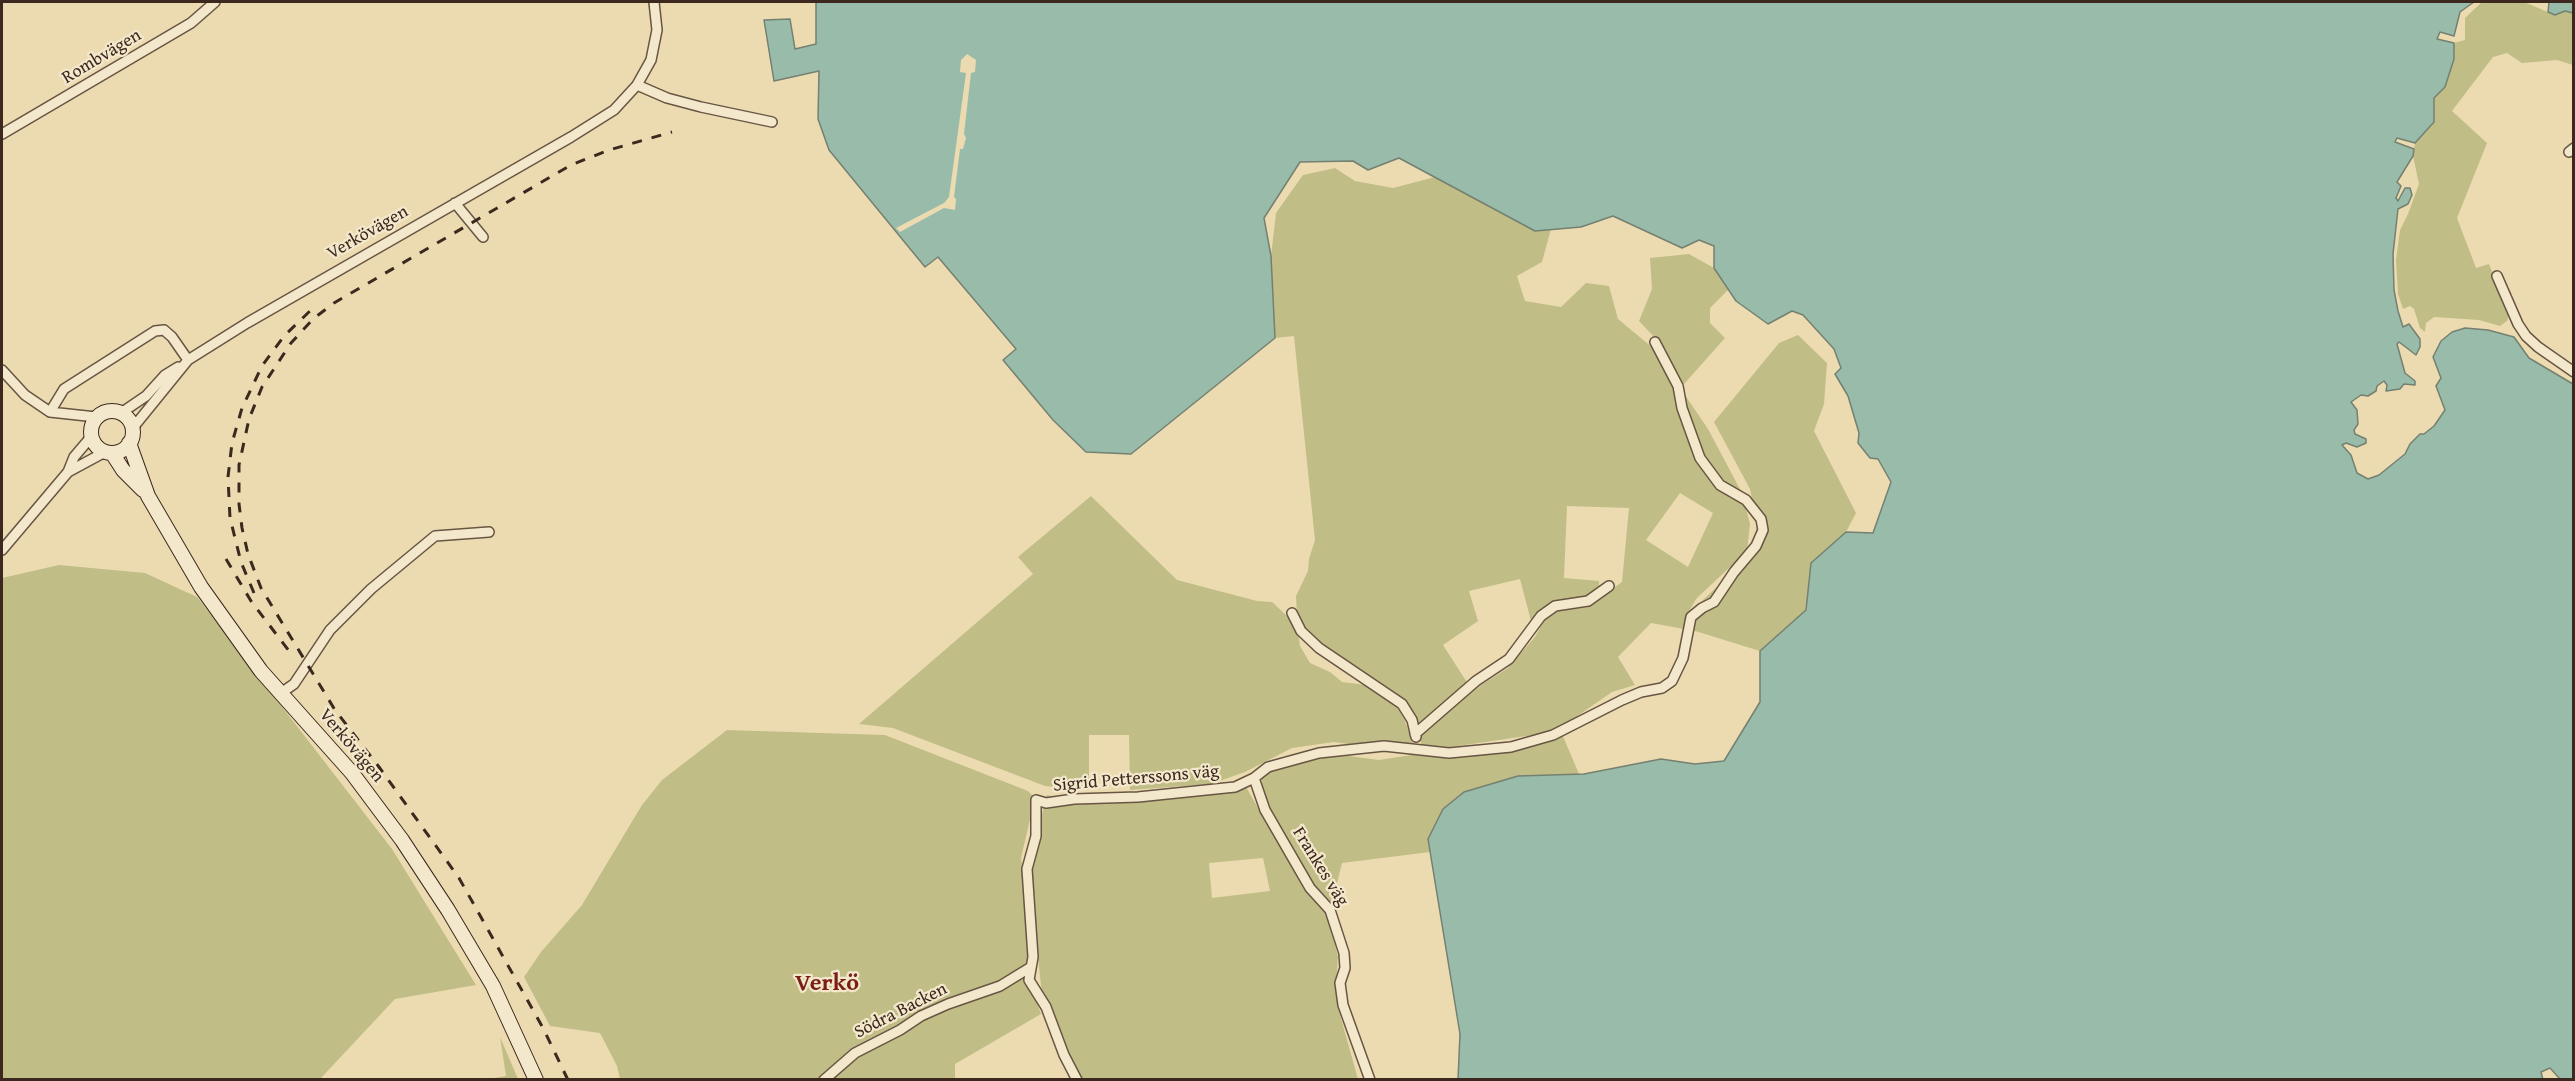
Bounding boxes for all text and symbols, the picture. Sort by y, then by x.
street label: Rombvägen [58,25,146,89]
street label: Verkövägen [324,201,412,265]
street label: Verkövägen [314,705,388,787]
street label: Sigrid Petterssons väg [1052,761,1220,797]
street label: Frankes väg [1287,823,1353,911]
district label: Verkö [795,970,859,998]
street label: Södra Backen [851,978,951,1044]

